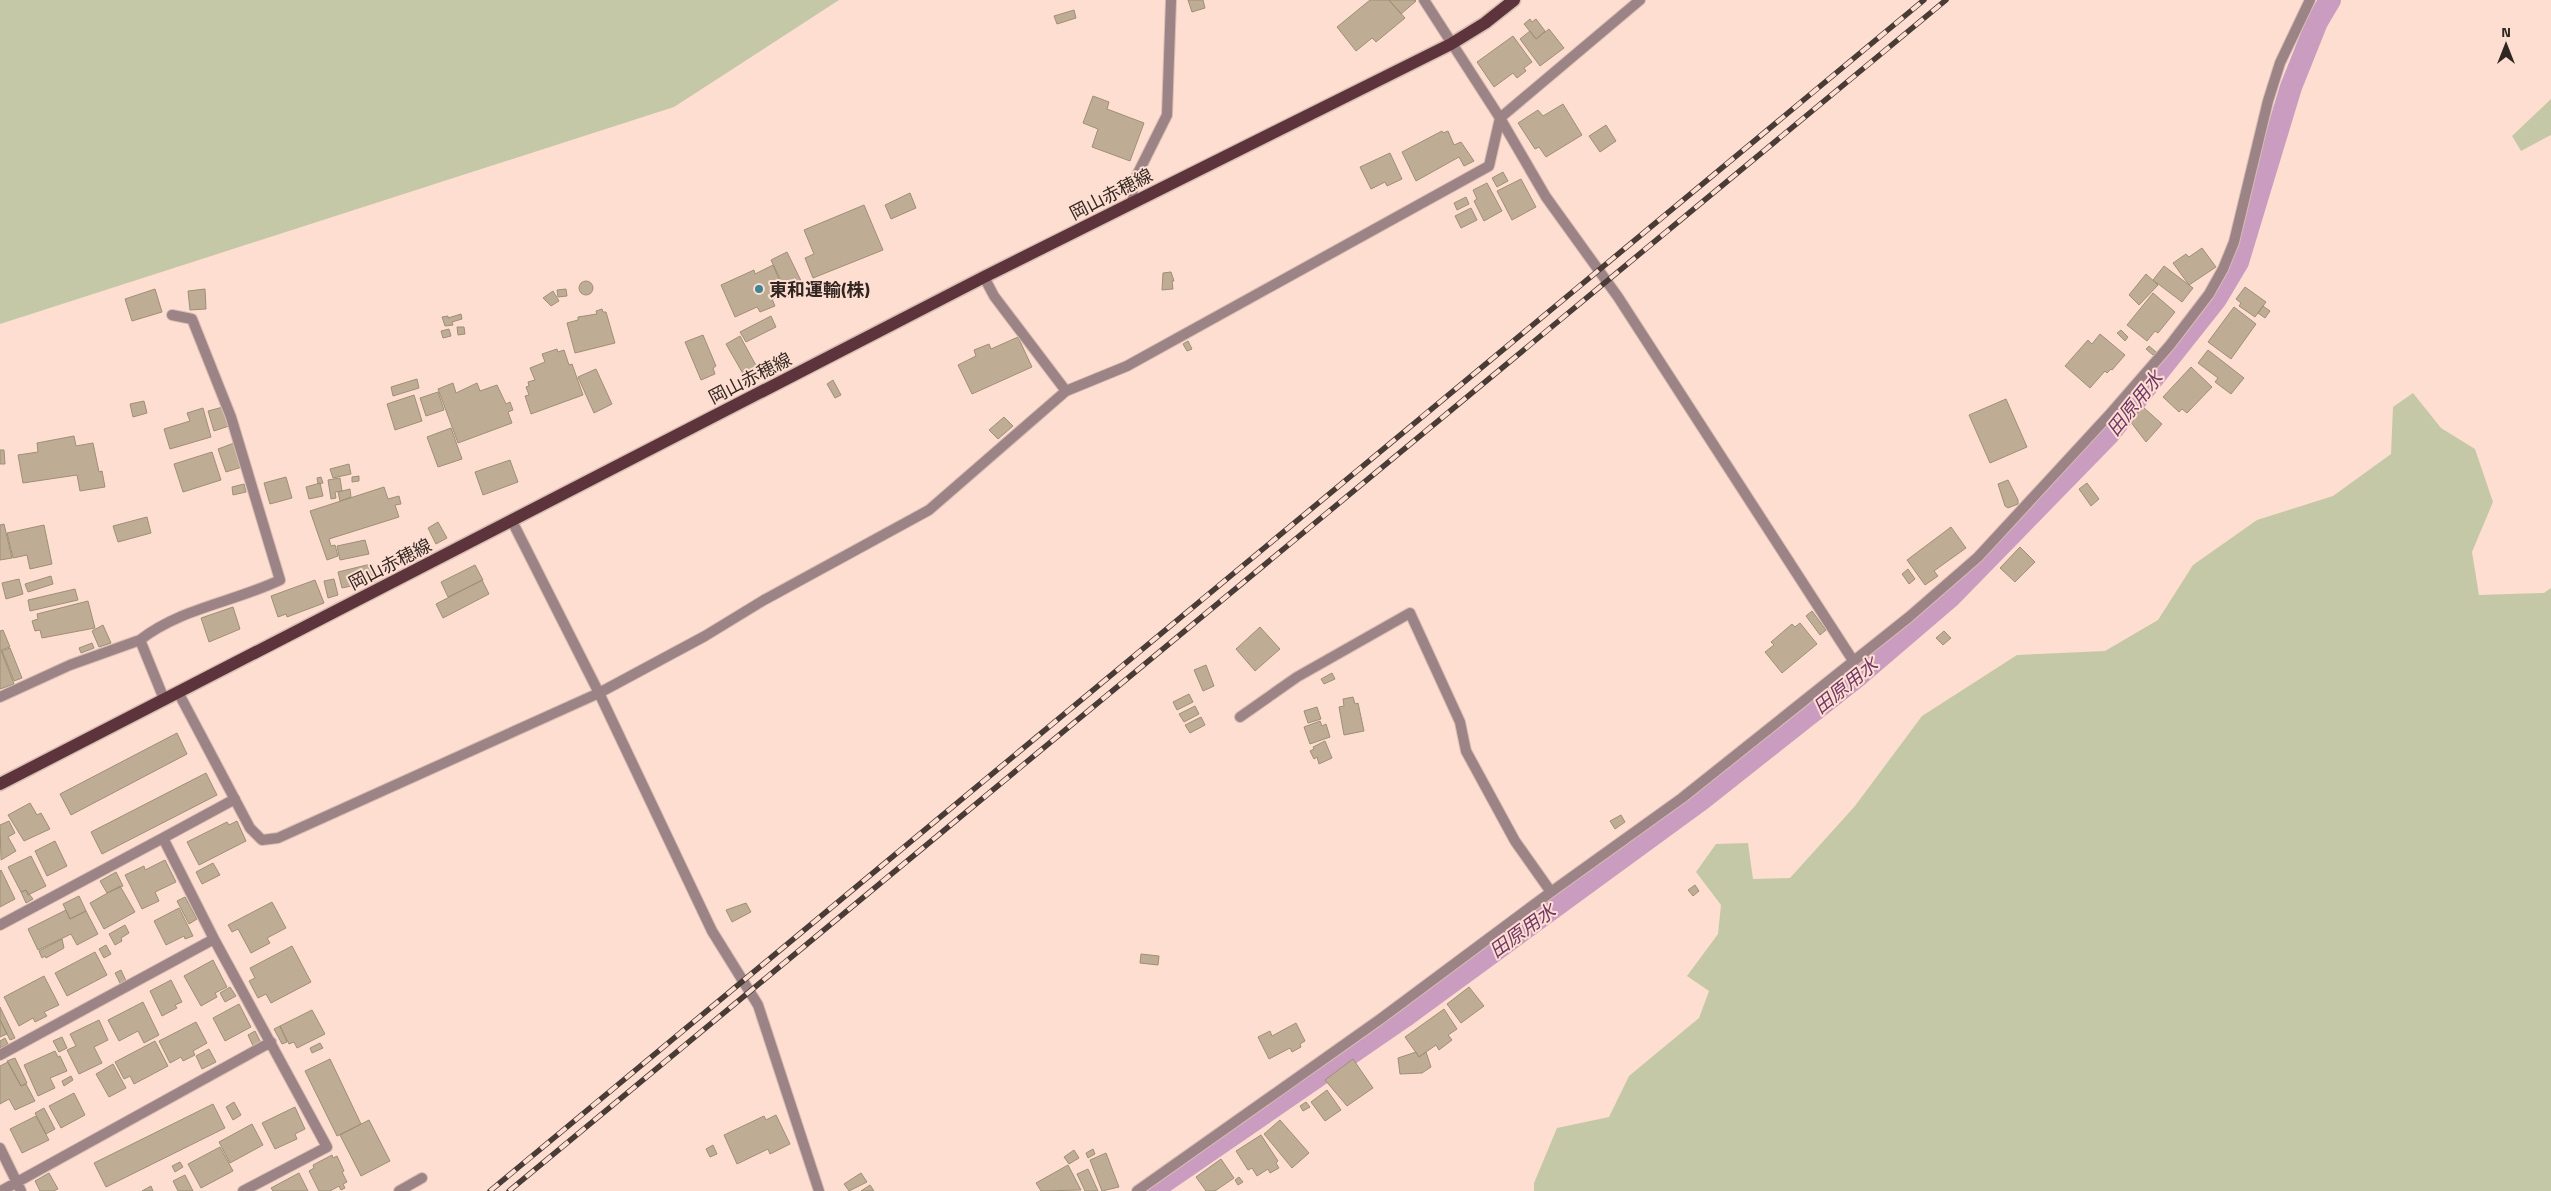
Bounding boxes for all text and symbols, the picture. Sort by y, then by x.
north arrow [2481,20,2531,70]
text: N [2501,21,2511,42]
street label: 岡山赤穂線 [1065,162,1157,226]
place label: 東和運輸(株) [769,276,870,303]
marker: 東和運輸(株) [753,283,765,295]
street label: 岡山赤穂線 [704,346,796,410]
water label: 田原用水 [2099,363,2170,442]
street label: 岡山赤穂線 [344,532,436,596]
water label: 田原用水 [1806,649,1885,720]
water label: 田原用水 [1483,895,1563,964]

